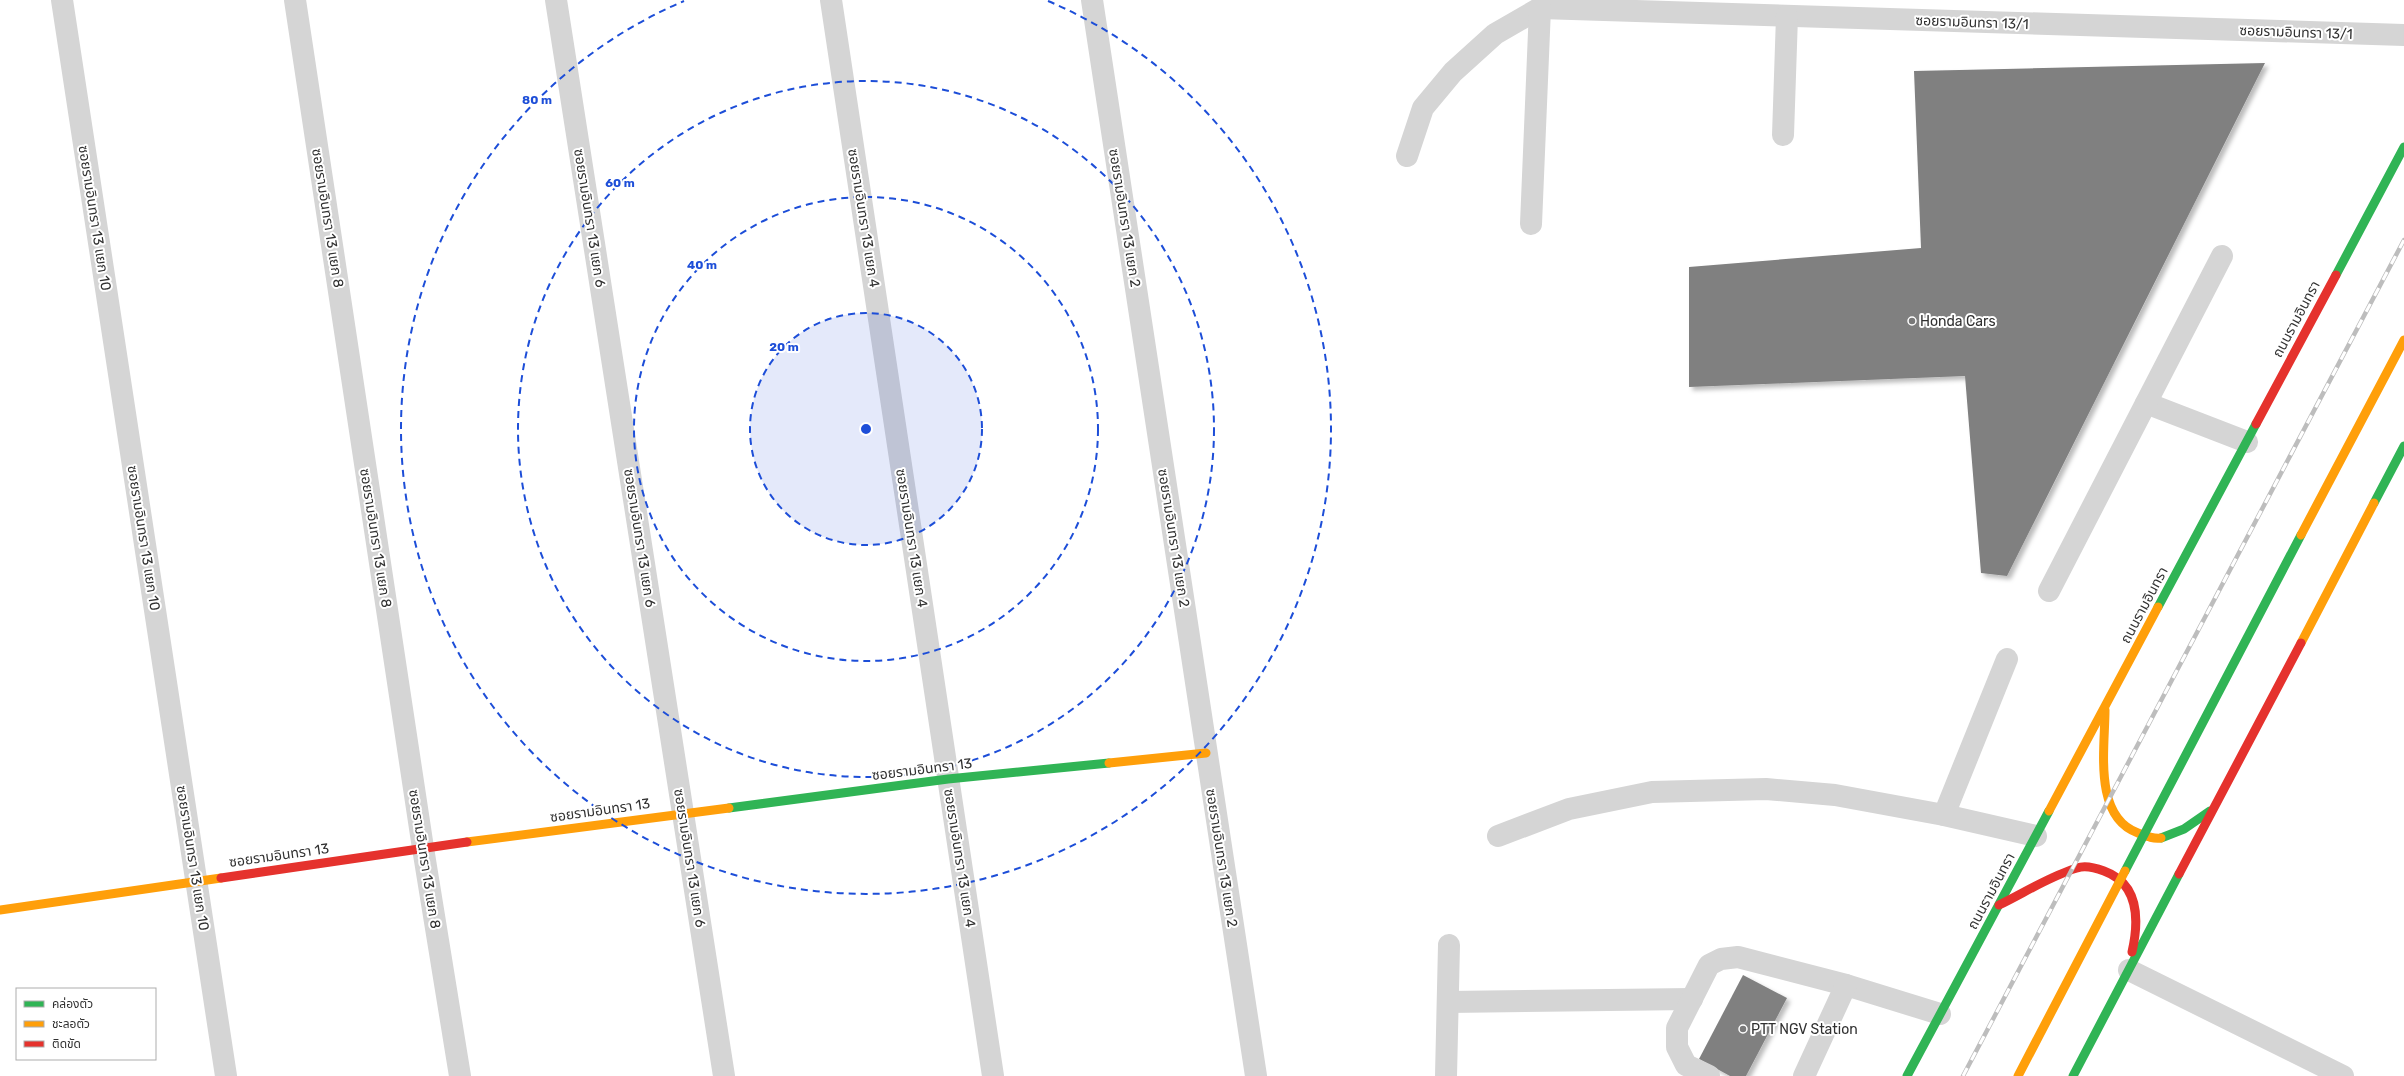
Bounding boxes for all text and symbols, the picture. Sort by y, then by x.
street label: ซอยรามอินทรา 13/1 [1915,12,2029,33]
street label: ซอยรามอินทรา 13/1 [2239,22,2353,43]
text: 80 m [522,93,552,107]
street label: ซอยรามอินทรา 13 แยก 10 [75,144,114,292]
street label: ซอยรามอินทรา 13 แยก 8 [308,147,347,289]
street label: ซอยรามอินทรา 13 แยก 6 [570,147,609,289]
street label: ซอยรามอินทรา 13 แยก 4 [844,147,883,289]
street label: ซอยรามอินทรา 13 แยก 2 [1105,148,1144,289]
text: 60 m [605,176,635,190]
text: 40 m [687,258,717,272]
street label: ถนนรามอินทรา [2269,278,2324,360]
place label: Honda Cars [1920,313,1996,330]
marker: Honda Cars [1907,316,1917,326]
text: 20 m [769,340,799,354]
centre of rings [859,422,873,436]
street label: ซอยรามอินทรา 13 แยก 10 [124,464,163,612]
street label: ซอยรามอินทรา 13 แยก 8 [356,467,395,609]
street label: ซอยรามอินทรา 13 แยก 6 [620,467,659,609]
street label: ซอยรามอินทรา 13 แยก 4 [892,467,931,609]
street label: ซอยรามอินทรา 13 แยก 2 [1154,468,1193,609]
street label: ถนนรามอินทรา [2117,564,2172,646]
street label: ซอยรามอินทรา 13 [871,755,973,784]
street label: ซอยรามอินทรา 13 แยก 10 [173,784,212,932]
street label: ซอยรามอินทรา 13 แยก 6 [670,787,709,929]
street label: ซอยรามอินทรา 13 แยก 4 [940,787,979,929]
street label: ซอยรามอินทรา 13 แยก 8 [405,788,444,930]
street label: ซอยรามอินทรา 13 แยก 2 [1202,788,1241,929]
street label: ซอยรามอินทรา 13 [549,795,651,826]
street label: ซอยรามอินทรา 13 [228,840,330,871]
street label: ถนนรามอินทรา [1964,850,2019,932]
legend [16,988,156,1060]
text: คล่องตัว [52,997,93,1011]
text: ชะลอตัว [52,1017,90,1031]
place label: PTT NGV Station [1751,1021,1858,1038]
marker: PTT NGV Station [1738,1024,1748,1034]
text: ติดขัด [52,1037,81,1051]

